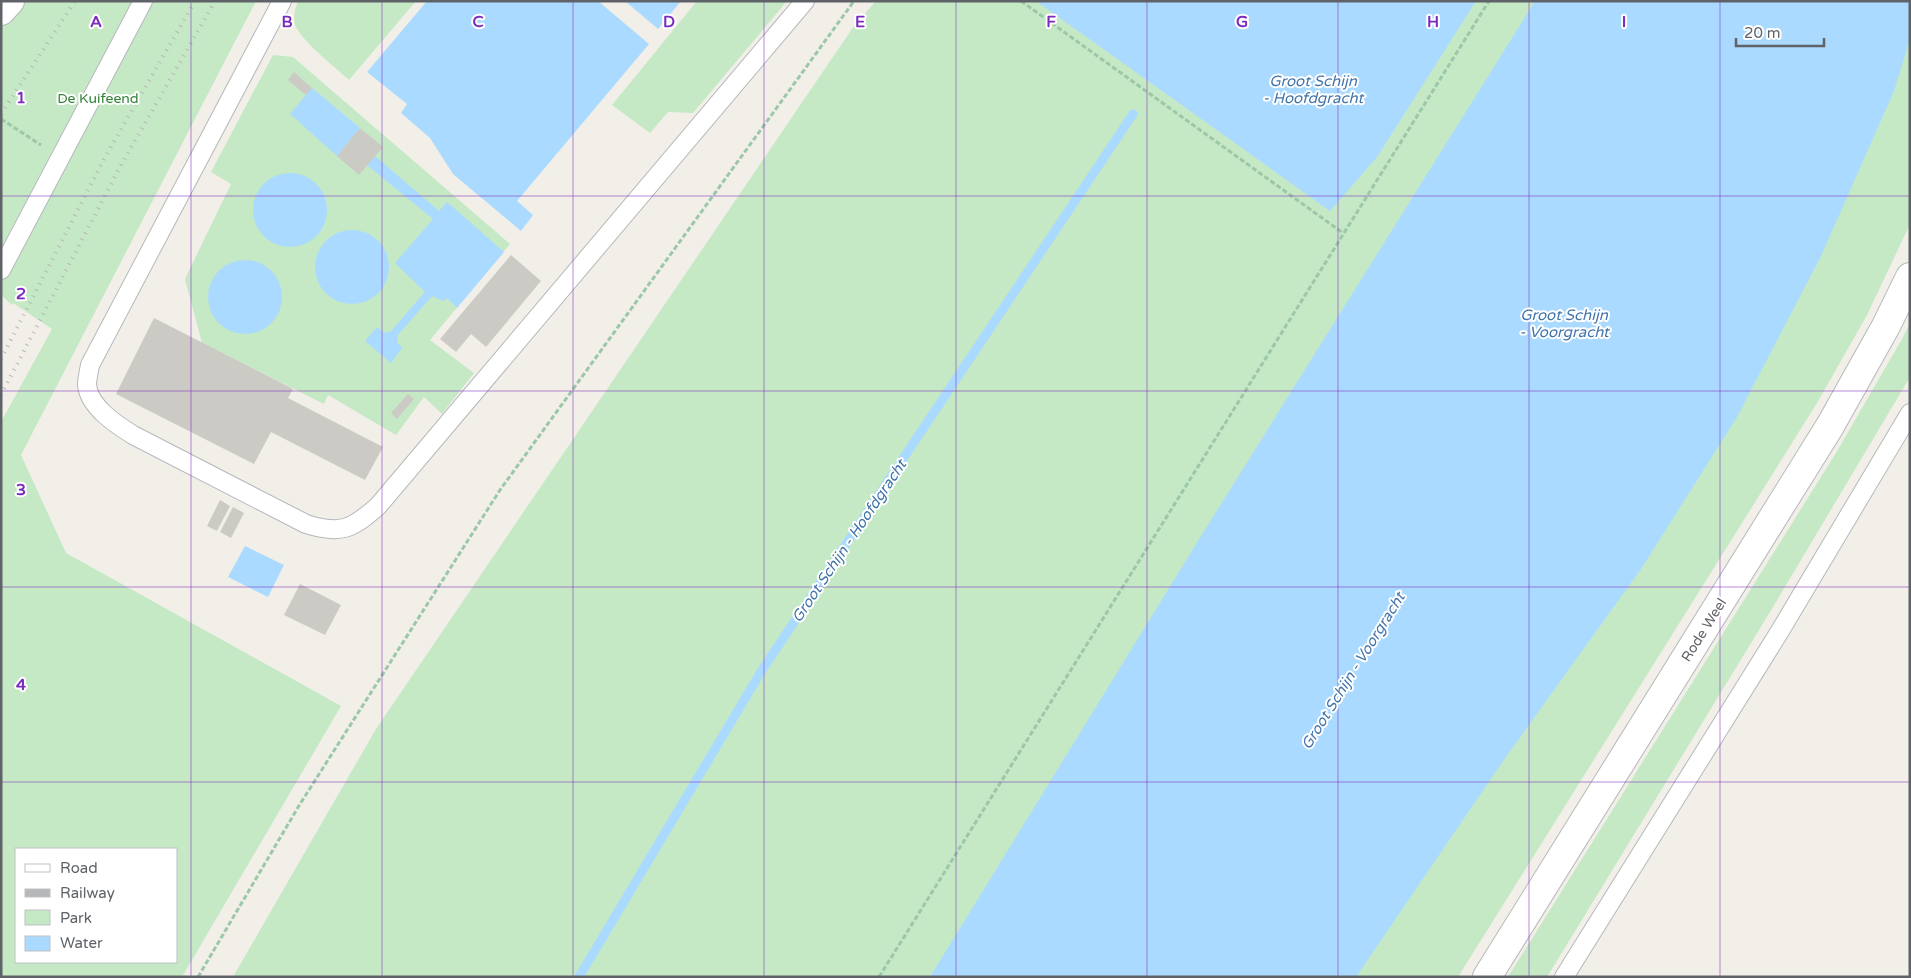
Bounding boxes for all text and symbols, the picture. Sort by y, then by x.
text: A [90,12,102,32]
text: B [281,12,293,32]
text: C [472,12,484,32]
text: D [663,12,675,32]
text: E [855,12,865,32]
text: F [1046,12,1056,32]
text: G [1236,12,1248,32]
text: H [1427,12,1439,32]
text: I [1622,12,1626,32]
scale bar [1736,15,1824,47]
text: 20 m [1744,24,1781,42]
water label: Groot Schijn - Hoofdgracht [1263,72,1365,107]
text: 1 [16,88,26,108]
park label: De Kuifeend [57,90,139,107]
text: 2 [16,284,26,304]
water label: Groot Schijn - Voorgracht [1519,306,1611,341]
water label: Groot Schijn - Hoofdgracht [788,454,911,626]
text: 3 [16,480,26,500]
water label: Groot Schijn - Voorgracht [1297,587,1410,753]
street label: Rode Weel [1678,595,1730,665]
text: 4 [16,675,26,695]
legend [15,848,178,963]
text: Road [60,859,98,877]
text: Railway [60,884,115,902]
text: Park [60,909,92,927]
text: Water [60,934,103,952]

